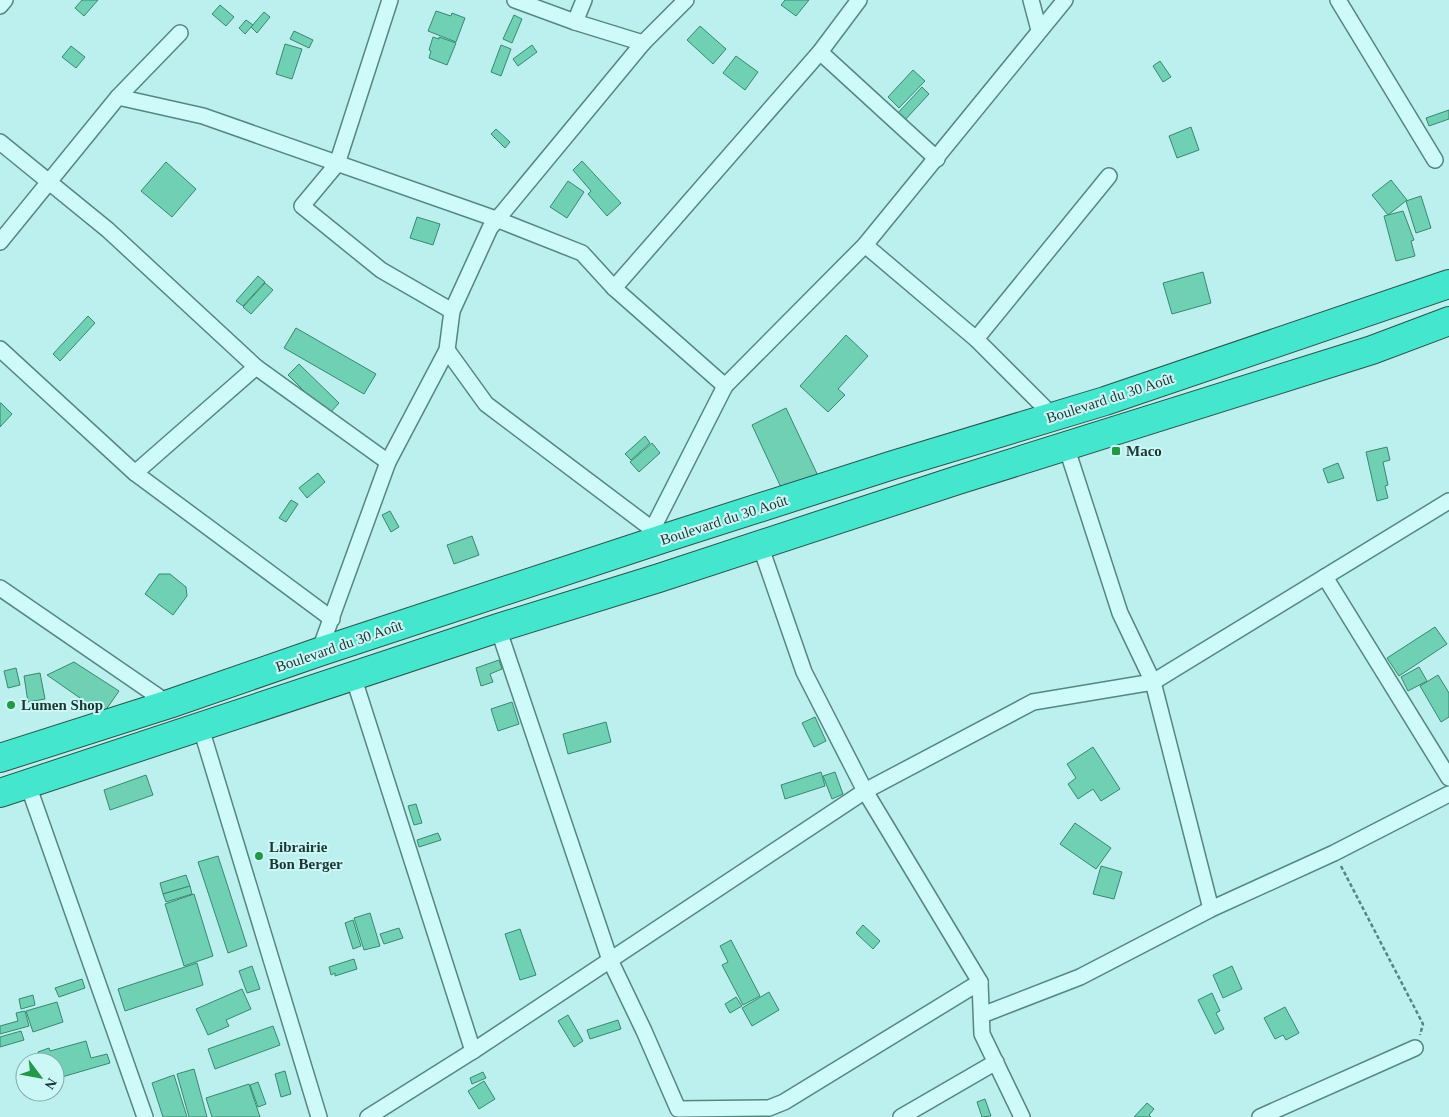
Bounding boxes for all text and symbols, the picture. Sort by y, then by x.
street label: Boulevard du 30 Août [1044,370,1176,426]
place label: Maco [1126,443,1162,459]
marker: Maco [1110,445,1122,457]
street label: Boulevard du 30 Août [658,492,790,548]
street label: Boulevard du 30 Août [274,617,405,675]
place label: Lumen Shop [21,697,103,713]
marker: Lumen Shop [5,699,17,711]
place label: Librairie Bon Berger [269,839,343,872]
marker: Librairie Bon Berger [253,850,265,862]
north arrow [15,1052,65,1102]
text: N [42,1075,60,1092]

